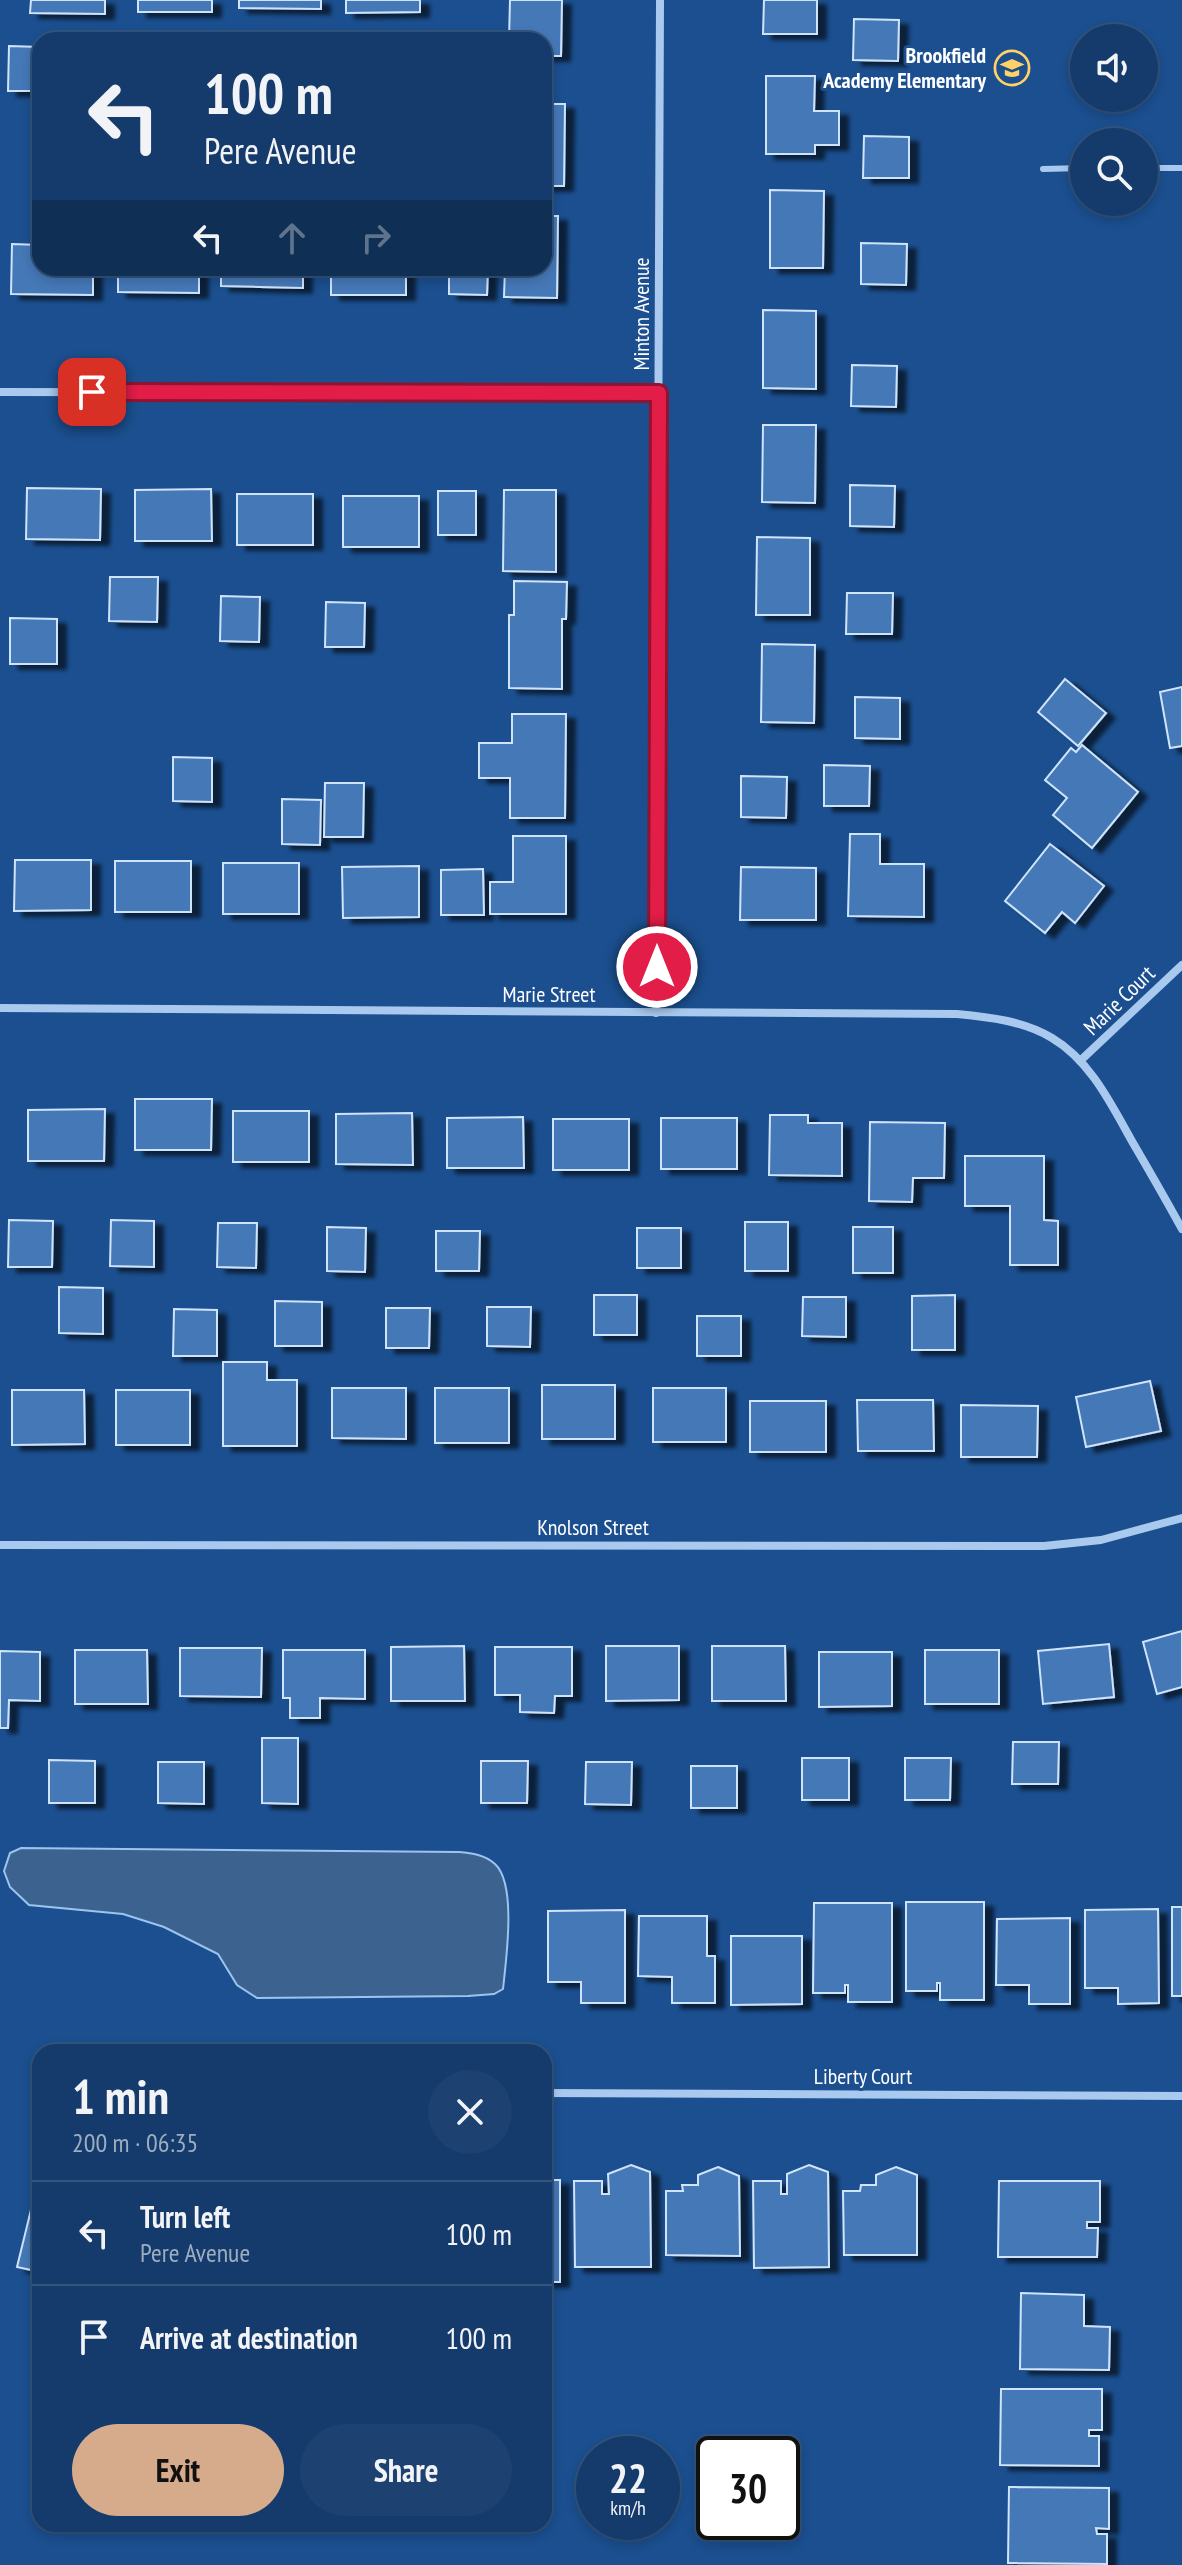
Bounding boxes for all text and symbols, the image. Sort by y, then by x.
map controls [1070,24,1158,216]
button: sound [1070,24,1158,112]
place label: Brookfield Academy Elementary [822,41,987,94]
school or university icon: Brookfield Academy Elementary [993,49,1031,87]
text: 100 m [204,57,333,129]
icon: left [72,64,176,168]
text: Pere Avenue [204,127,357,174]
button: search [1070,128,1158,216]
icon: left [186,216,230,260]
icon: ahead [270,216,314,260]
icon: right [354,216,398,260]
street label: Minton Avenue [627,257,655,371]
pin [58,358,126,426]
icon: arrive [70,370,114,414]
position arrow [615,925,699,1009]
street label: Marie Court [1077,959,1161,1041]
street label: Marie Street [503,980,595,1008]
street label: Knolson Street [537,1513,649,1541]
street label: Liberty Court [814,2062,912,2090]
text: 1 min [72,2065,169,2127]
button: close [428,2070,512,2154]
text: 200 m · 06:35 [72,2126,198,2159]
text: Turn left [140,2197,230,2236]
icon: left [72,2211,116,2255]
text: 100 m [446,2214,512,2253]
text: Pere Avenue [140,2236,250,2269]
icon: arrive [72,2315,116,2359]
text: Arrive at destination [140,2318,358,2357]
text: 100 m [446,2318,512,2357]
button: Exit [72,2424,284,2516]
button: Share [300,2424,512,2516]
speed limit sign: 30 [696,2436,800,2540]
text: 22 [609,2452,647,2504]
text: km/h [610,2495,646,2521]

